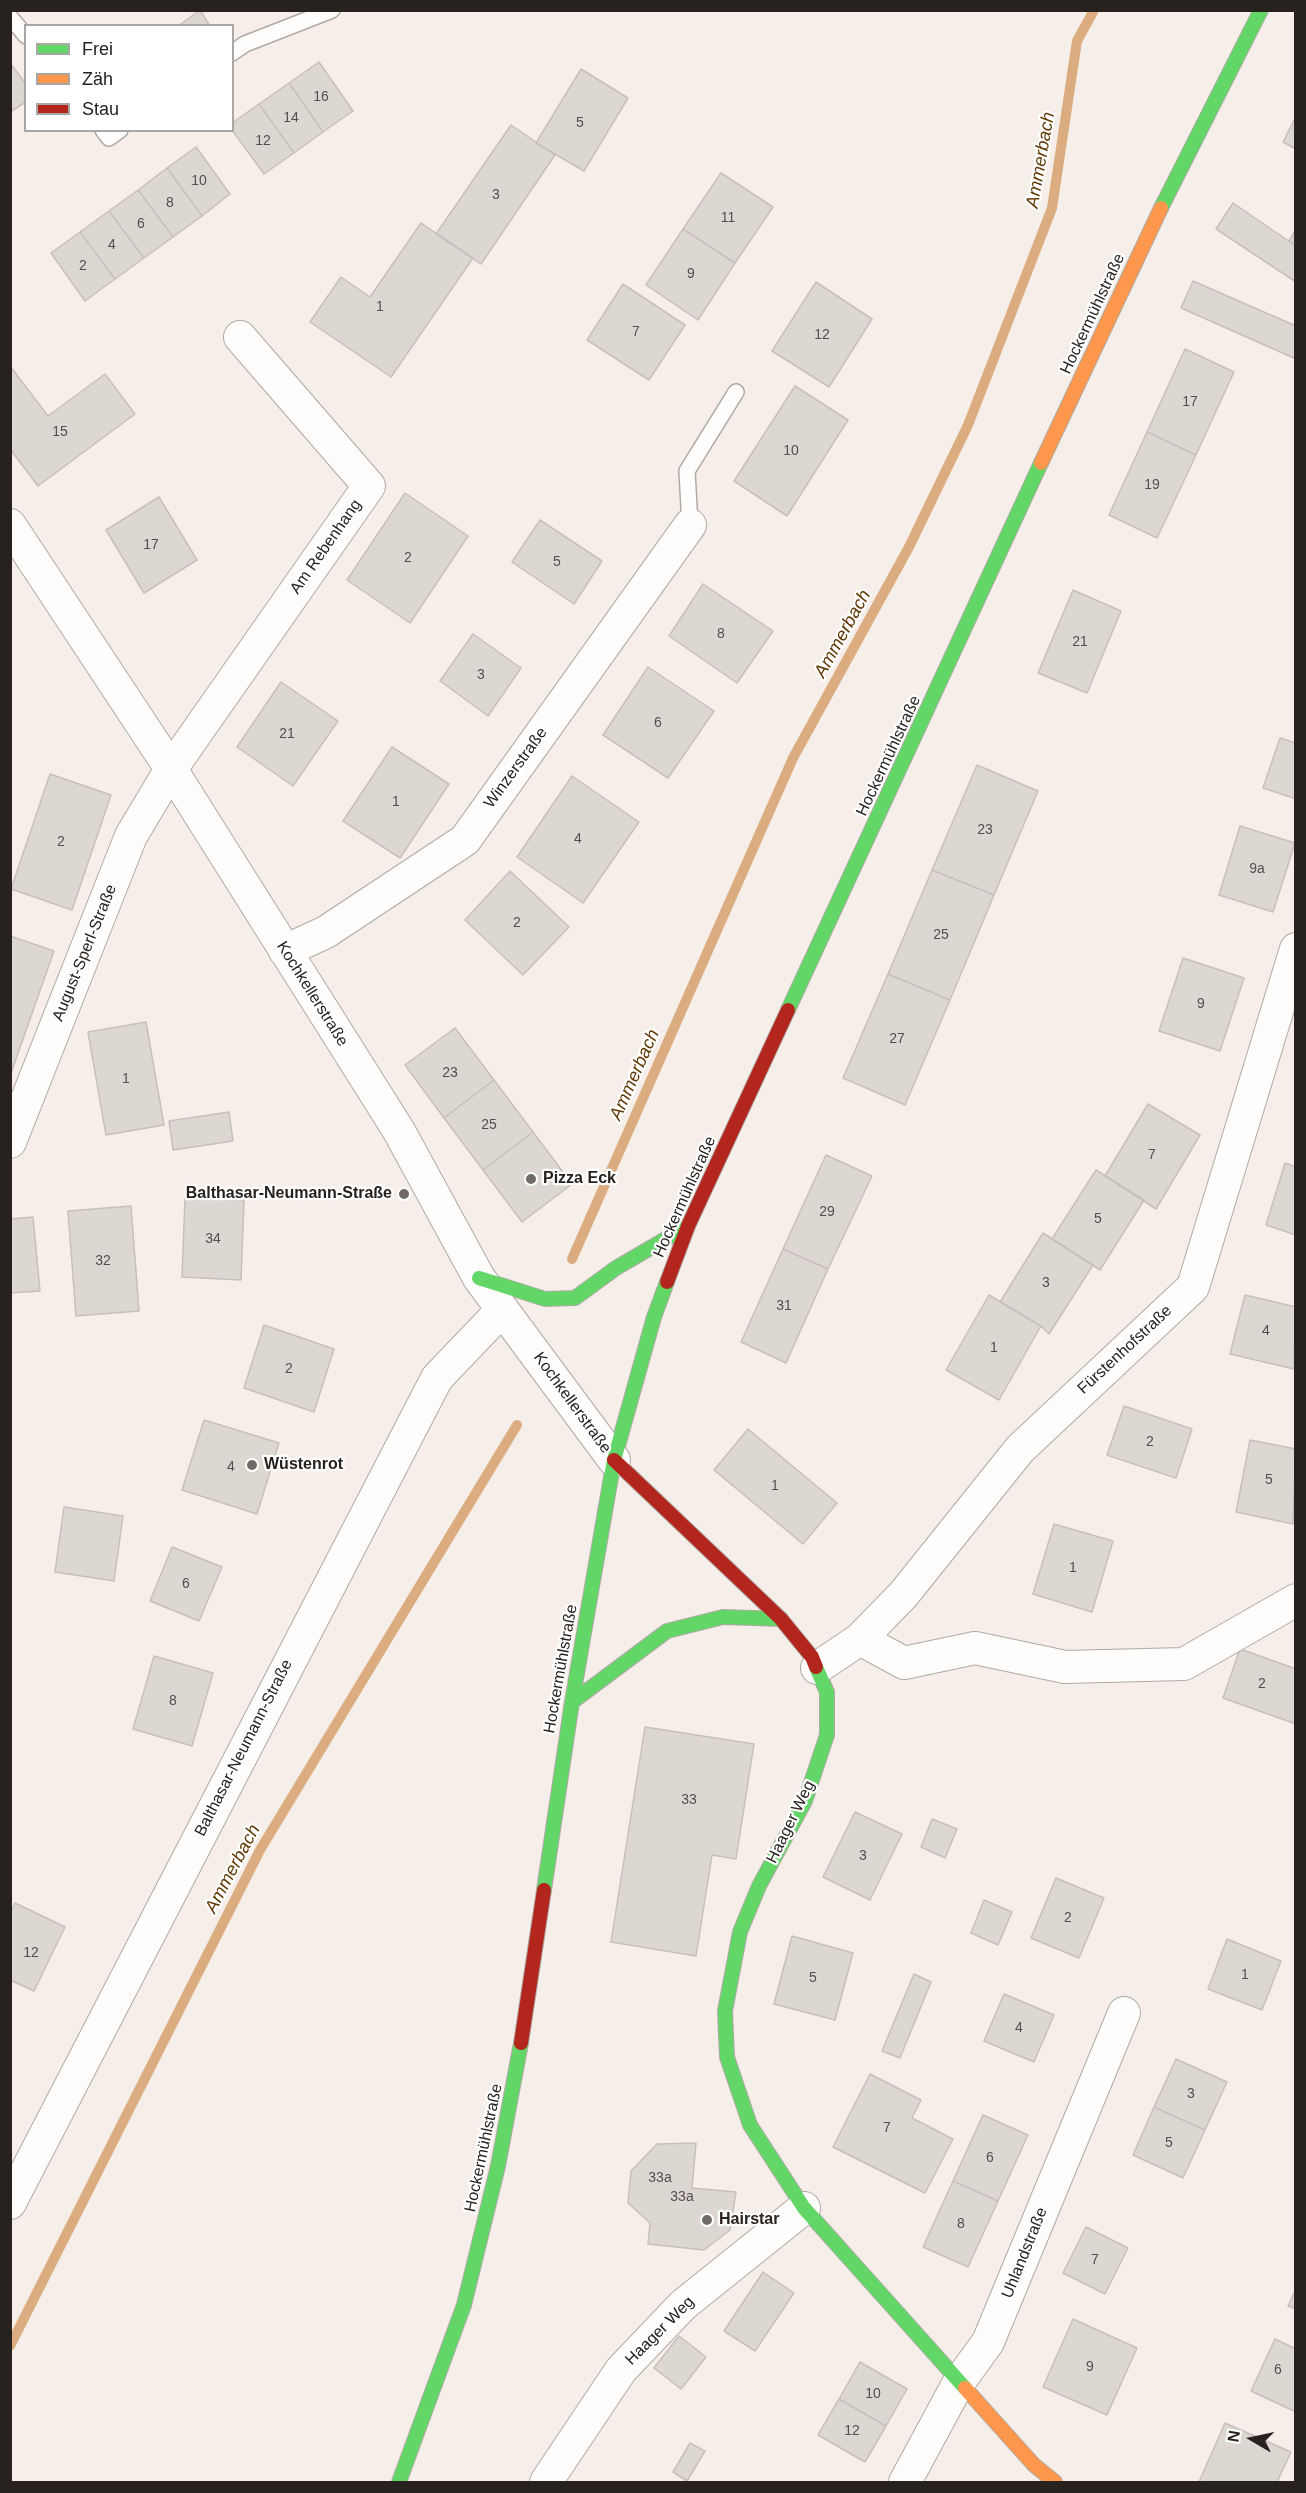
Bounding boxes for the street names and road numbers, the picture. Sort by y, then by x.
street label: Hockermühlstraße [1057,251,1129,377]
street label: Am Rebenhang [286,496,366,598]
street label: Hockermühlstraße [853,693,925,819]
street label: Winzerstraße [480,724,552,812]
street label: August-Sperl-Straße [49,882,121,1024]
street label: Kochkellerstraße [272,938,352,1050]
street label: Hockermühlstraße [650,1133,720,1261]
street label: Fürstenhofstraße [1074,1301,1176,1399]
street label: Kochkellerstraße [529,1349,615,1457]
street label: Hockermühlstraße [540,1603,582,1735]
street label: Balthasar-Neumann-Straße [191,1656,297,1840]
street label: Haager Weg [763,1778,819,1866]
street label: Hockermühlstraße [461,2082,507,2214]
street label: Uhlandstraße [998,2205,1052,2301]
street label: Haager Weg [622,2293,698,2369]

